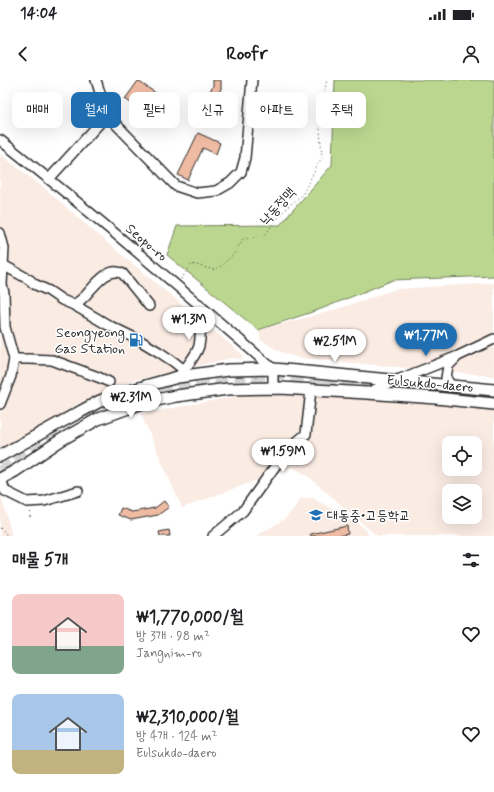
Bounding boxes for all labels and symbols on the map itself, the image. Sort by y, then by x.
street label: 낙동정맥 [256,184,300,229]
street label: Seopo-ro [122,220,171,266]
pin: ₩1.3M [161,307,217,341]
pin: ₩1.77M [393,323,459,357]
place label: Seongyeong Gas Station [55,324,125,358]
pin: ₩2.51M [302,329,368,363]
fuel station icon: Seongyeong Gas Station [128,332,144,348]
street label: Eulsukdo-daero [386,371,474,397]
pin: ₩2.31M [98,385,164,419]
pin: ₩1.59M [250,439,316,473]
school or university icon: 대동중•고등학교 [308,507,324,523]
place label: 대동중•고등학교 [327,507,410,525]

